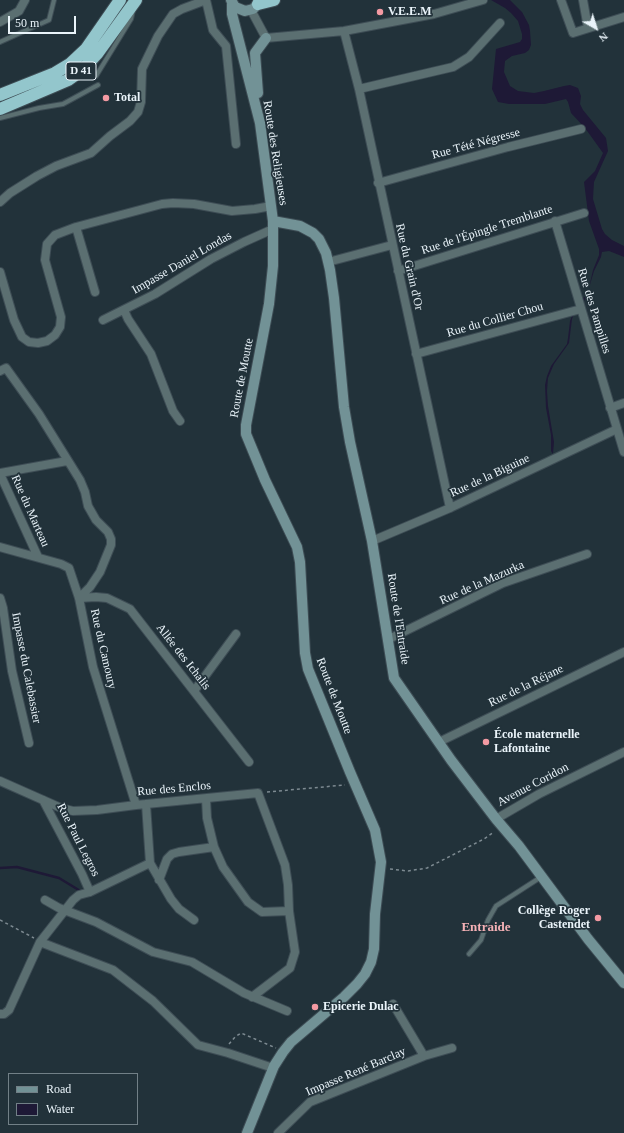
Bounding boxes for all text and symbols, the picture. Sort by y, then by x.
place label: V.E.E.M [388,5,431,19]
marker: V.E.E.M [375,7,385,17]
scale bar [10,8,78,34]
north arrow [576,8,616,48]
text: 50 m [15,16,39,30]
text: N [597,30,610,44]
road number: D 41 [66,62,96,80]
place label: Total [114,91,140,105]
marker: Total [101,93,111,103]
street label: Route des Religieuses [260,100,290,206]
street label: Rue Tété Négresse [430,125,522,163]
street label: Rue de l'Épingle Tremblante [419,202,555,258]
street label: Rue du Grain d'Or [392,222,426,312]
street label: Impasse Daniel Londas [130,229,234,297]
street label: Rue des Pampilles [574,267,614,355]
street label: Rue du Collier Chou [445,299,545,341]
street label: Route de Moutte [227,337,257,419]
street label: Rue de la Biguine [448,451,532,501]
street label: Rue du Marteau [8,473,52,549]
street label: Rue de la Mazurka [438,558,526,608]
street label: Route de l'Entraide [384,572,412,666]
street label: Rue du Camoury [87,607,119,691]
street label: Impasse du Calebassier [8,611,44,725]
street label: Allée des Ichalis [153,621,213,693]
street label: Route de Moutte [313,656,355,736]
street label: Rue de la Réjane [486,662,566,710]
place label: École maternelle Lafontaine [494,728,580,756]
marker: École maternelle Lafontaine [481,737,491,747]
street label: Avenue Coridon [495,760,571,810]
street label: Rue des Enclos [137,779,211,799]
street label: Rue Paul Legros [53,801,103,879]
place label: Collège Roger Castendet [518,904,590,932]
marker: Collège Roger Castendet [593,913,603,923]
district label: Entraide [461,920,511,936]
place label: Epicerie Dulac [323,1000,399,1014]
marker: Epicerie Dulac [310,1002,320,1012]
street label: Impasse René Barclay [304,1044,408,1100]
legend [8,1073,138,1125]
text: Road [46,1082,71,1096]
text: Water [46,1102,74,1116]

